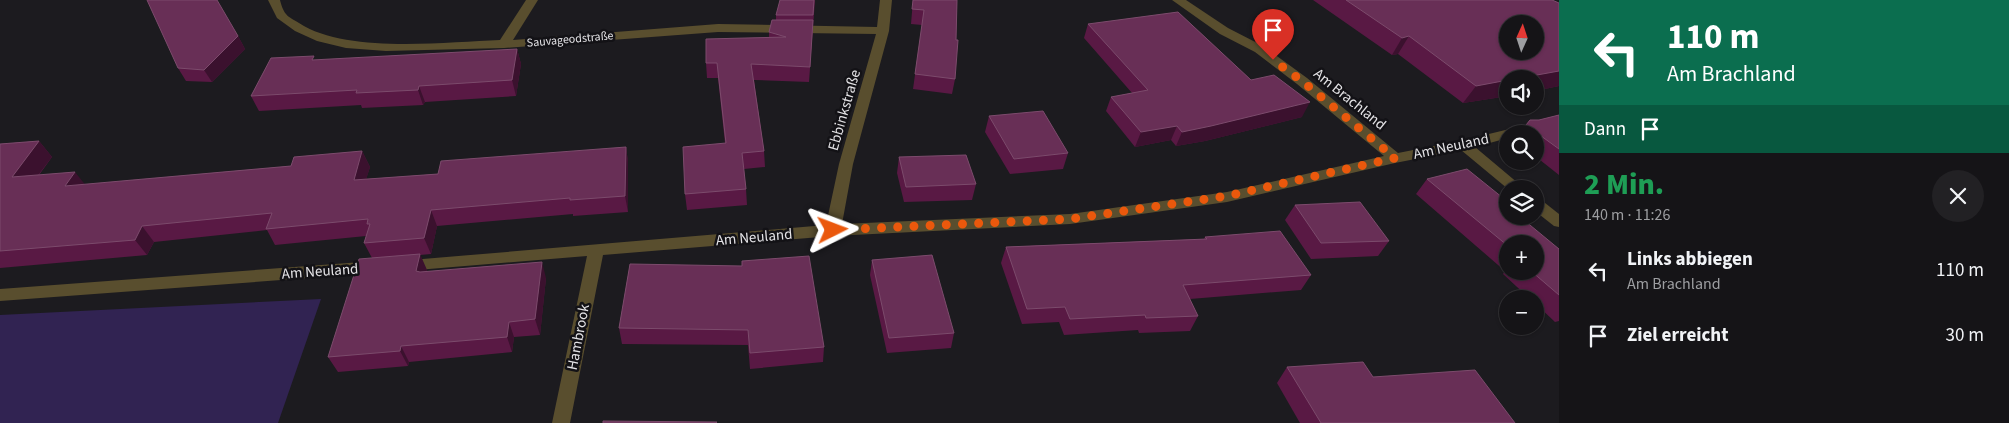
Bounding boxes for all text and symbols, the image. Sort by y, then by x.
pin [1252,9,1294,60]
text: 110 m [1667,12,1759,62]
north arrow [1499,15,1544,60]
map controls [1499,15,1544,335]
icon: arrive [1259,16,1287,44]
icon: left [1584,20,1649,85]
street label: Sauvageodstraße [526,27,614,52]
text: Am Brachland [1667,58,1796,90]
street label: Am Brachland [1309,64,1390,135]
street label: Ebbinkstraße [823,67,866,153]
button: sound [1499,70,1544,115]
icon: arrive [1636,115,1664,143]
text: Dann [1584,116,1626,143]
button: search [1499,125,1544,170]
street label: Am Neuland [1411,128,1491,165]
text: 2 Min. [1584,163,1664,206]
button: close [1932,170,1984,222]
button: layers [1499,180,1544,225]
position arrow [806,203,858,255]
text: 140 m · 11:26 [1584,204,1671,226]
street label: Am Neuland [715,224,793,251]
button: + [1499,235,1544,280]
text: Links abbiegen [1627,246,1753,273]
icon: left [1584,257,1612,285]
text: 110 m [1936,257,1984,284]
street label: Am Neuland [281,258,359,285]
text: Am Brachland [1627,273,1721,295]
button: − [1499,290,1544,335]
street label: Hambrook [562,302,595,372]
icon: arrive [1584,322,1612,350]
text: Ziel erreicht [1627,322,1728,349]
text: 30 m [1946,322,1984,349]

